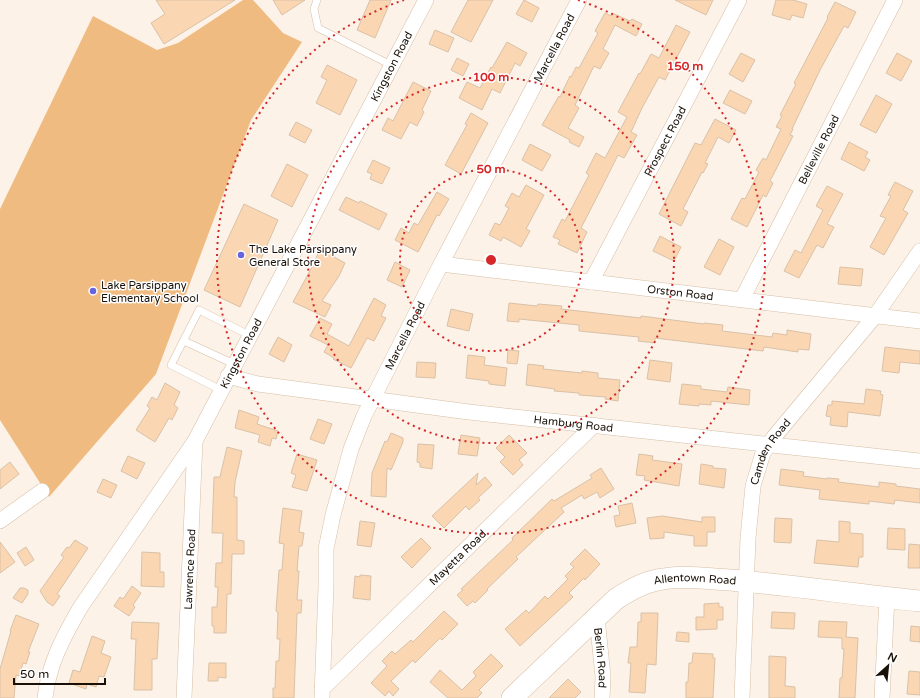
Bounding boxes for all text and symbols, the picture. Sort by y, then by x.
street label: Marcella Road [531,12,578,84]
street label: Kingston Road [368,29,415,104]
text: 150 m [667,59,703,73]
text: 100 m [473,70,509,84]
street label: Prospect Road [642,104,689,179]
street label: Belleville Road [796,113,842,187]
text: 50 m [476,162,506,176]
place label: The Lake Parsippany General Store [249,243,357,269]
marker: The Lake Parsippany General Store [236,250,246,260]
centre of rings [484,253,498,267]
place label: Lake Parsippany Elementary School [101,279,199,305]
street label: Orston Road [647,283,714,303]
marker: Lake Parsippany Elementary School [88,286,98,296]
street label: Marcella Road [382,299,428,372]
street label: Kingston Road [218,316,265,391]
street label: Hamburg Road [533,413,614,435]
street label: Camden Road [748,416,793,487]
street label: Mayetta Road [427,527,489,588]
street label: Lawrence Road [182,528,198,610]
street label: Allentown Road [652,571,737,588]
street label: Berlin Road [591,627,609,688]
north arrow [868,646,908,686]
text: N [885,650,899,665]
scale bar [14,660,105,686]
text: 50 m [20,667,49,681]

